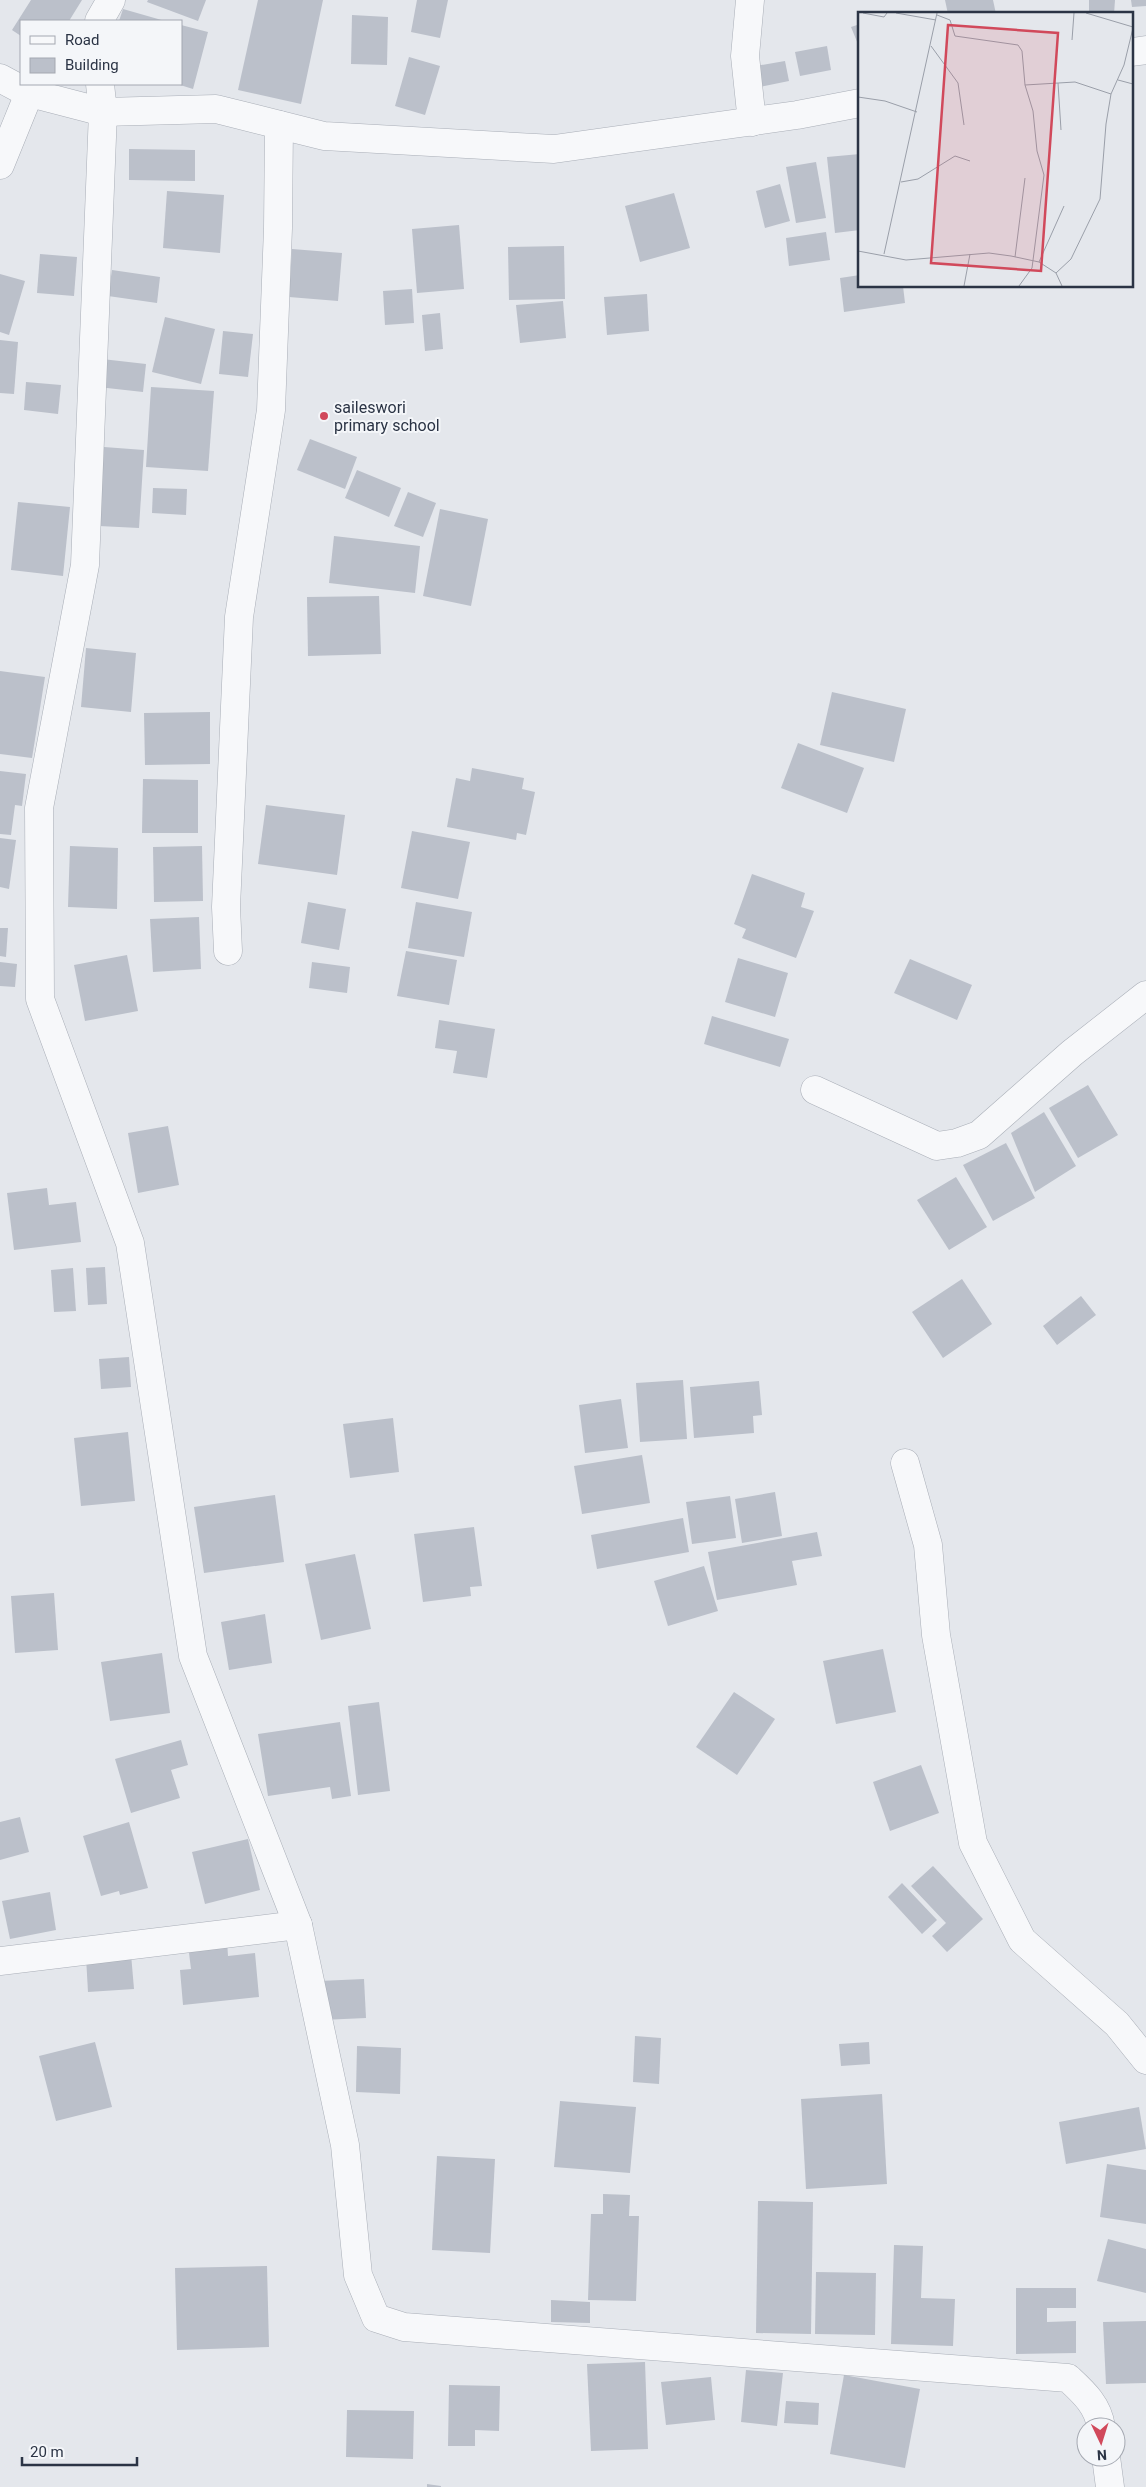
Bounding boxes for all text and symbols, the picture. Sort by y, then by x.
inset map [858,12,1134,288]
legend [20,20,182,85]
text: Road [65,31,99,49]
text: Building [65,56,119,74]
place label: saileswori primary school [334,398,440,435]
marker: saileswori primary school [318,410,330,422]
north arrow [1076,2417,1126,2467]
scale bar [22,2434,138,2466]
text: 20 m [30,2443,64,2461]
text: N [1096,2447,1107,2463]

